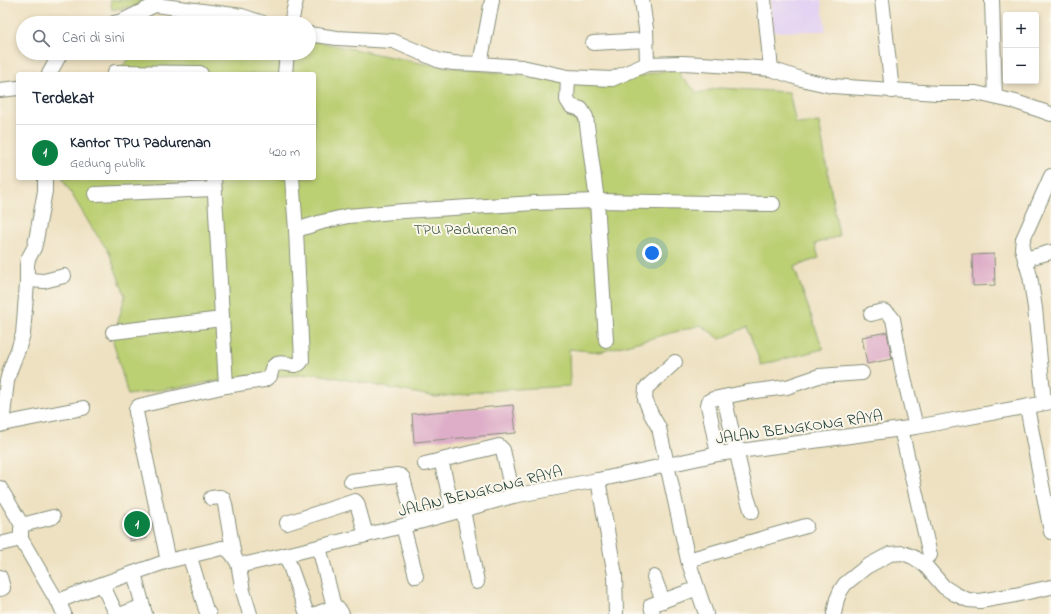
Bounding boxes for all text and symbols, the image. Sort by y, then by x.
map controls [1003,12,1039,84]
button: + [1003,12,1039,48]
search box [16,16,316,60]
icon: search [30,27,52,49]
text: Cari di sini [62,27,125,49]
button: − [1003,48,1039,84]
text: Terdekat [32,86,94,111]
text: Kantor TPU Padurenan [70,132,211,154]
text: 1 [43,143,47,162]
text: 420 m [269,143,300,162]
text: Gedung publik [70,154,145,173]
park label: TPU Padurenan [413,218,517,242]
your location [642,243,662,263]
street label: JALAN BENGKONG RAYA [714,404,885,452]
street label: JALAN BENGKONG RAYA [396,460,565,524]
pin: 1 [124,509,150,539]

